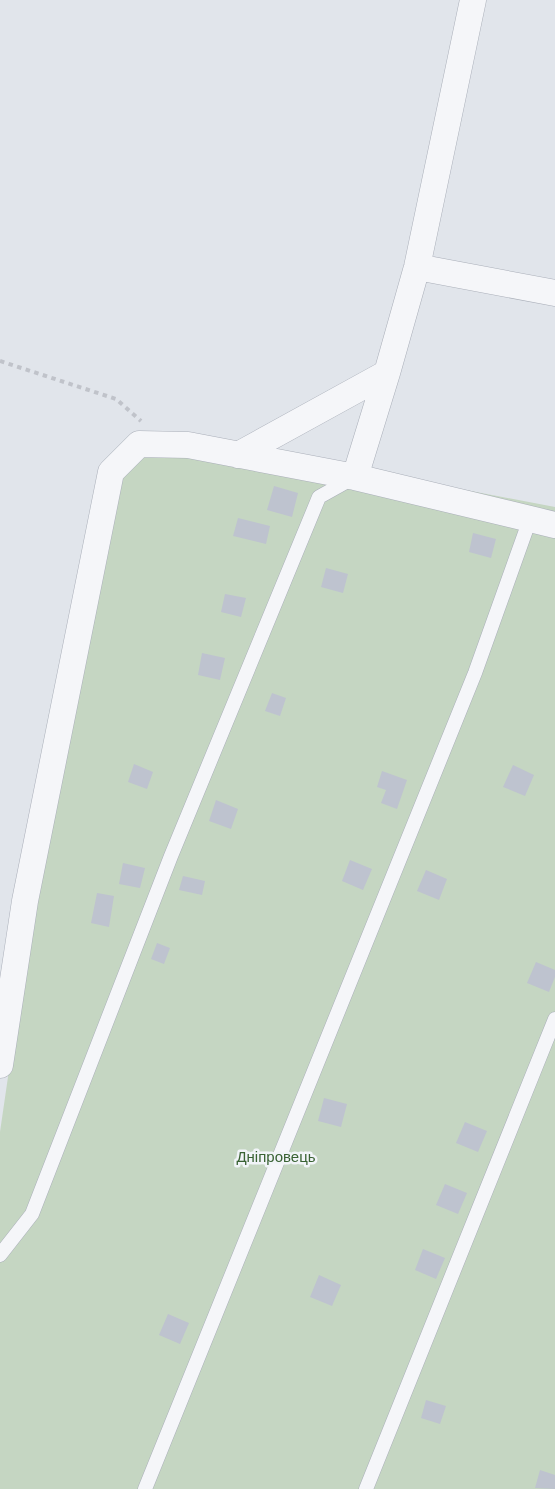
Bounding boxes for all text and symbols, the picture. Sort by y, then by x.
park label: Дніпровець [236,1146,316,1167]

